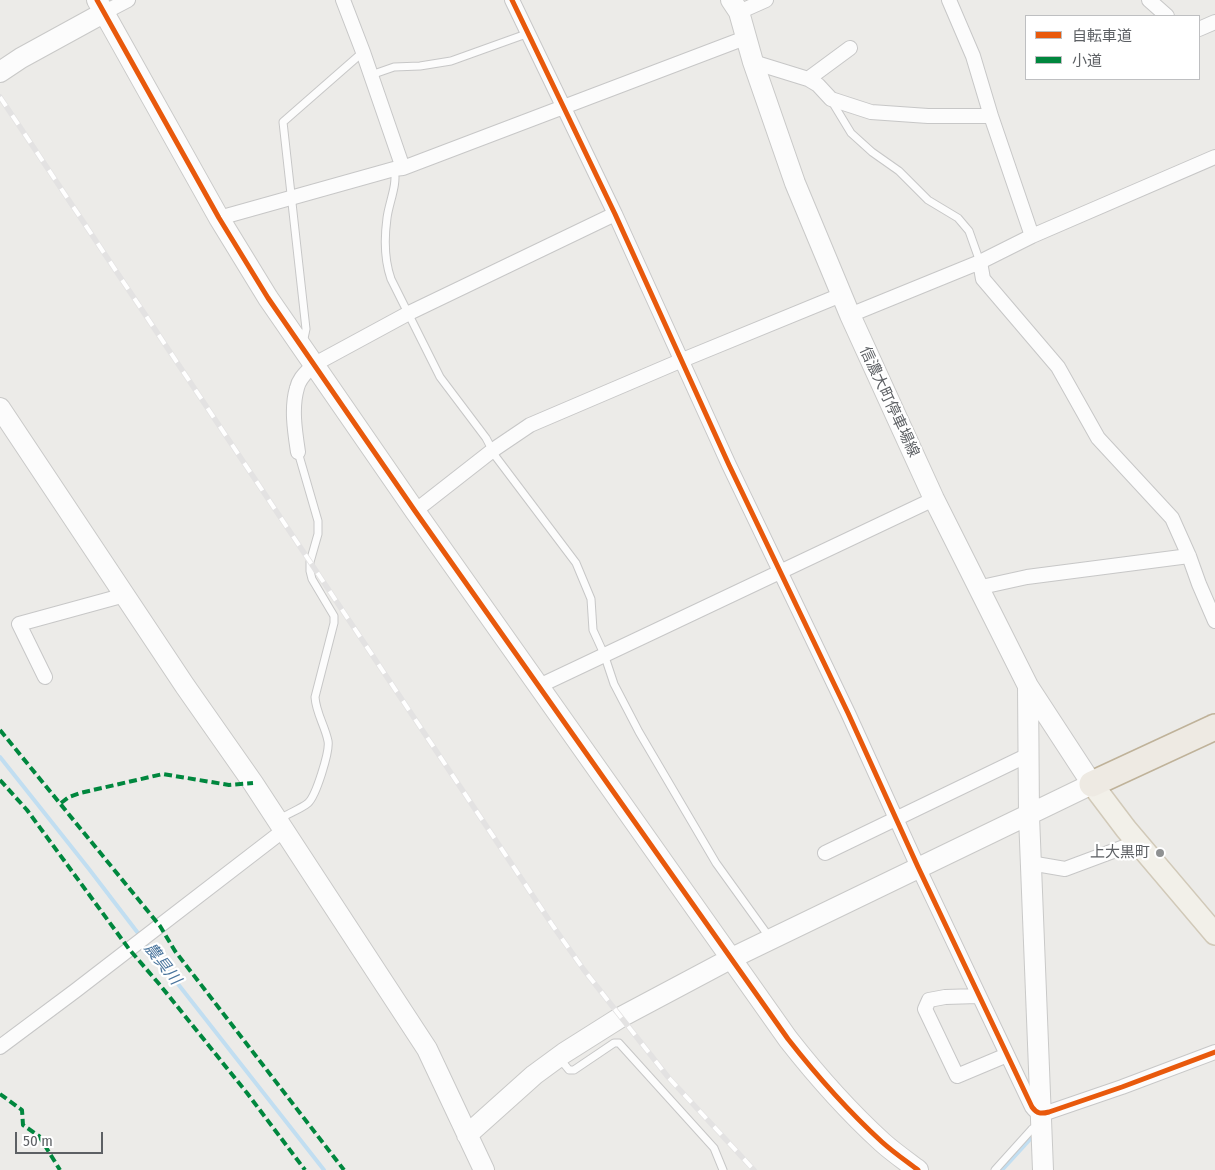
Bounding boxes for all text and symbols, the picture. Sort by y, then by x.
legend [1025,15,1200,80]
text: 自転車道 [1072,27,1132,45]
text: 小道 [1072,52,1102,70]
street label: 信濃大町停車場線 [855,344,923,460]
place label: 上大黒町 [1090,844,1150,862]
marker: 上大黒町 [1154,847,1166,859]
water label: 農具川 [140,939,184,989]
scale bar [18,1122,105,1154]
text: 50 m [23,1132,53,1150]

